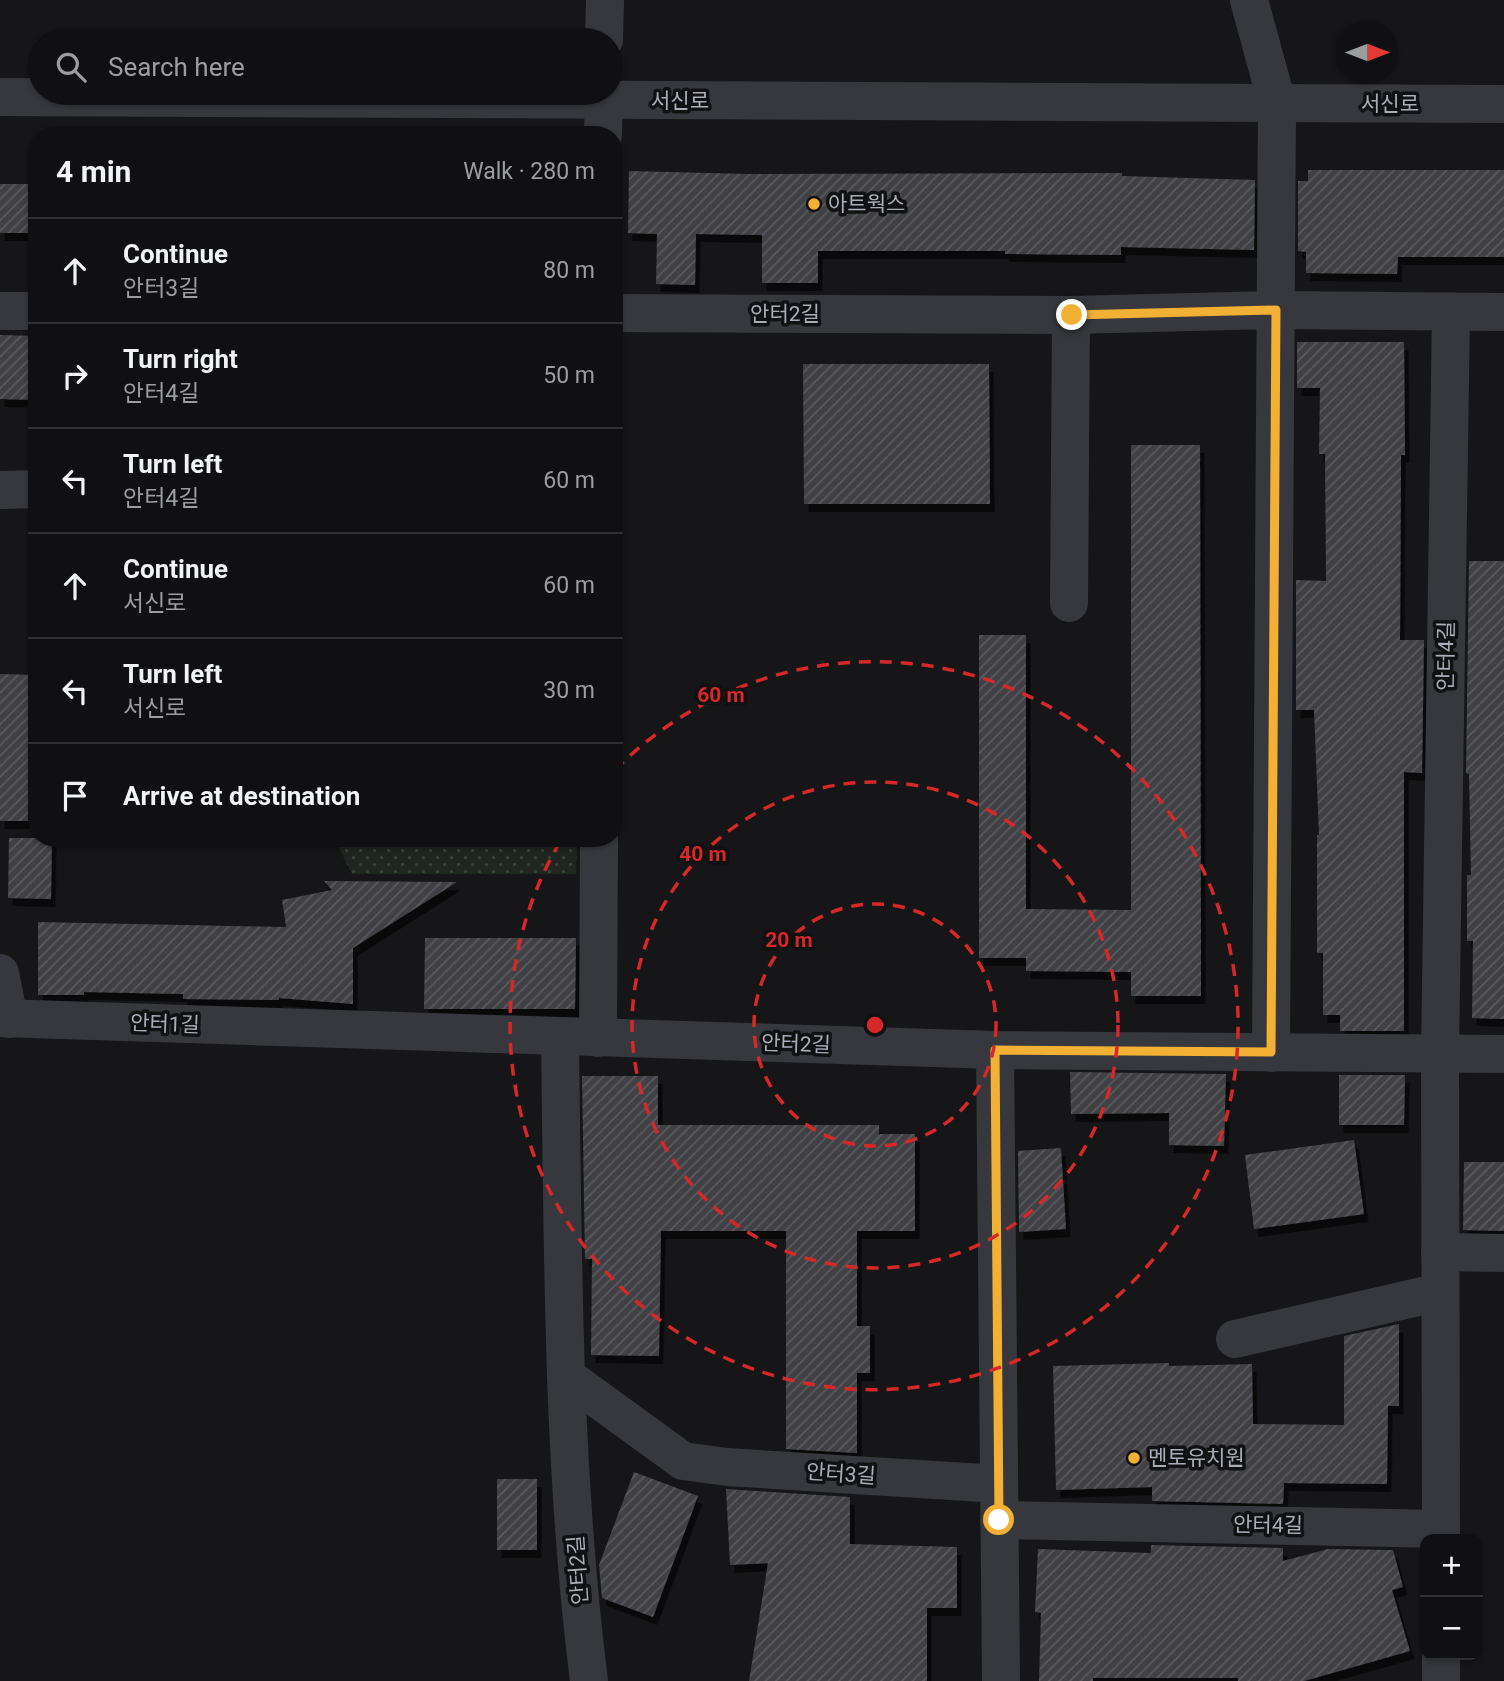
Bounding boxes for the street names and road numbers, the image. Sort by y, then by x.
street label: 서신로 [651,89,709,113]
street label: 서신로 [1361,92,1419,116]
street label: 안터2길 [750,302,820,326]
street label: 안터4길 [1433,621,1459,691]
street label: 안터1길 [130,1011,200,1037]
street label: 안터2길 [761,1031,831,1057]
street label: 안터3길 [805,1460,877,1488]
street label: 안터4길 [1233,1512,1303,1538]
street label: 안터2길 [564,1534,592,1606]

